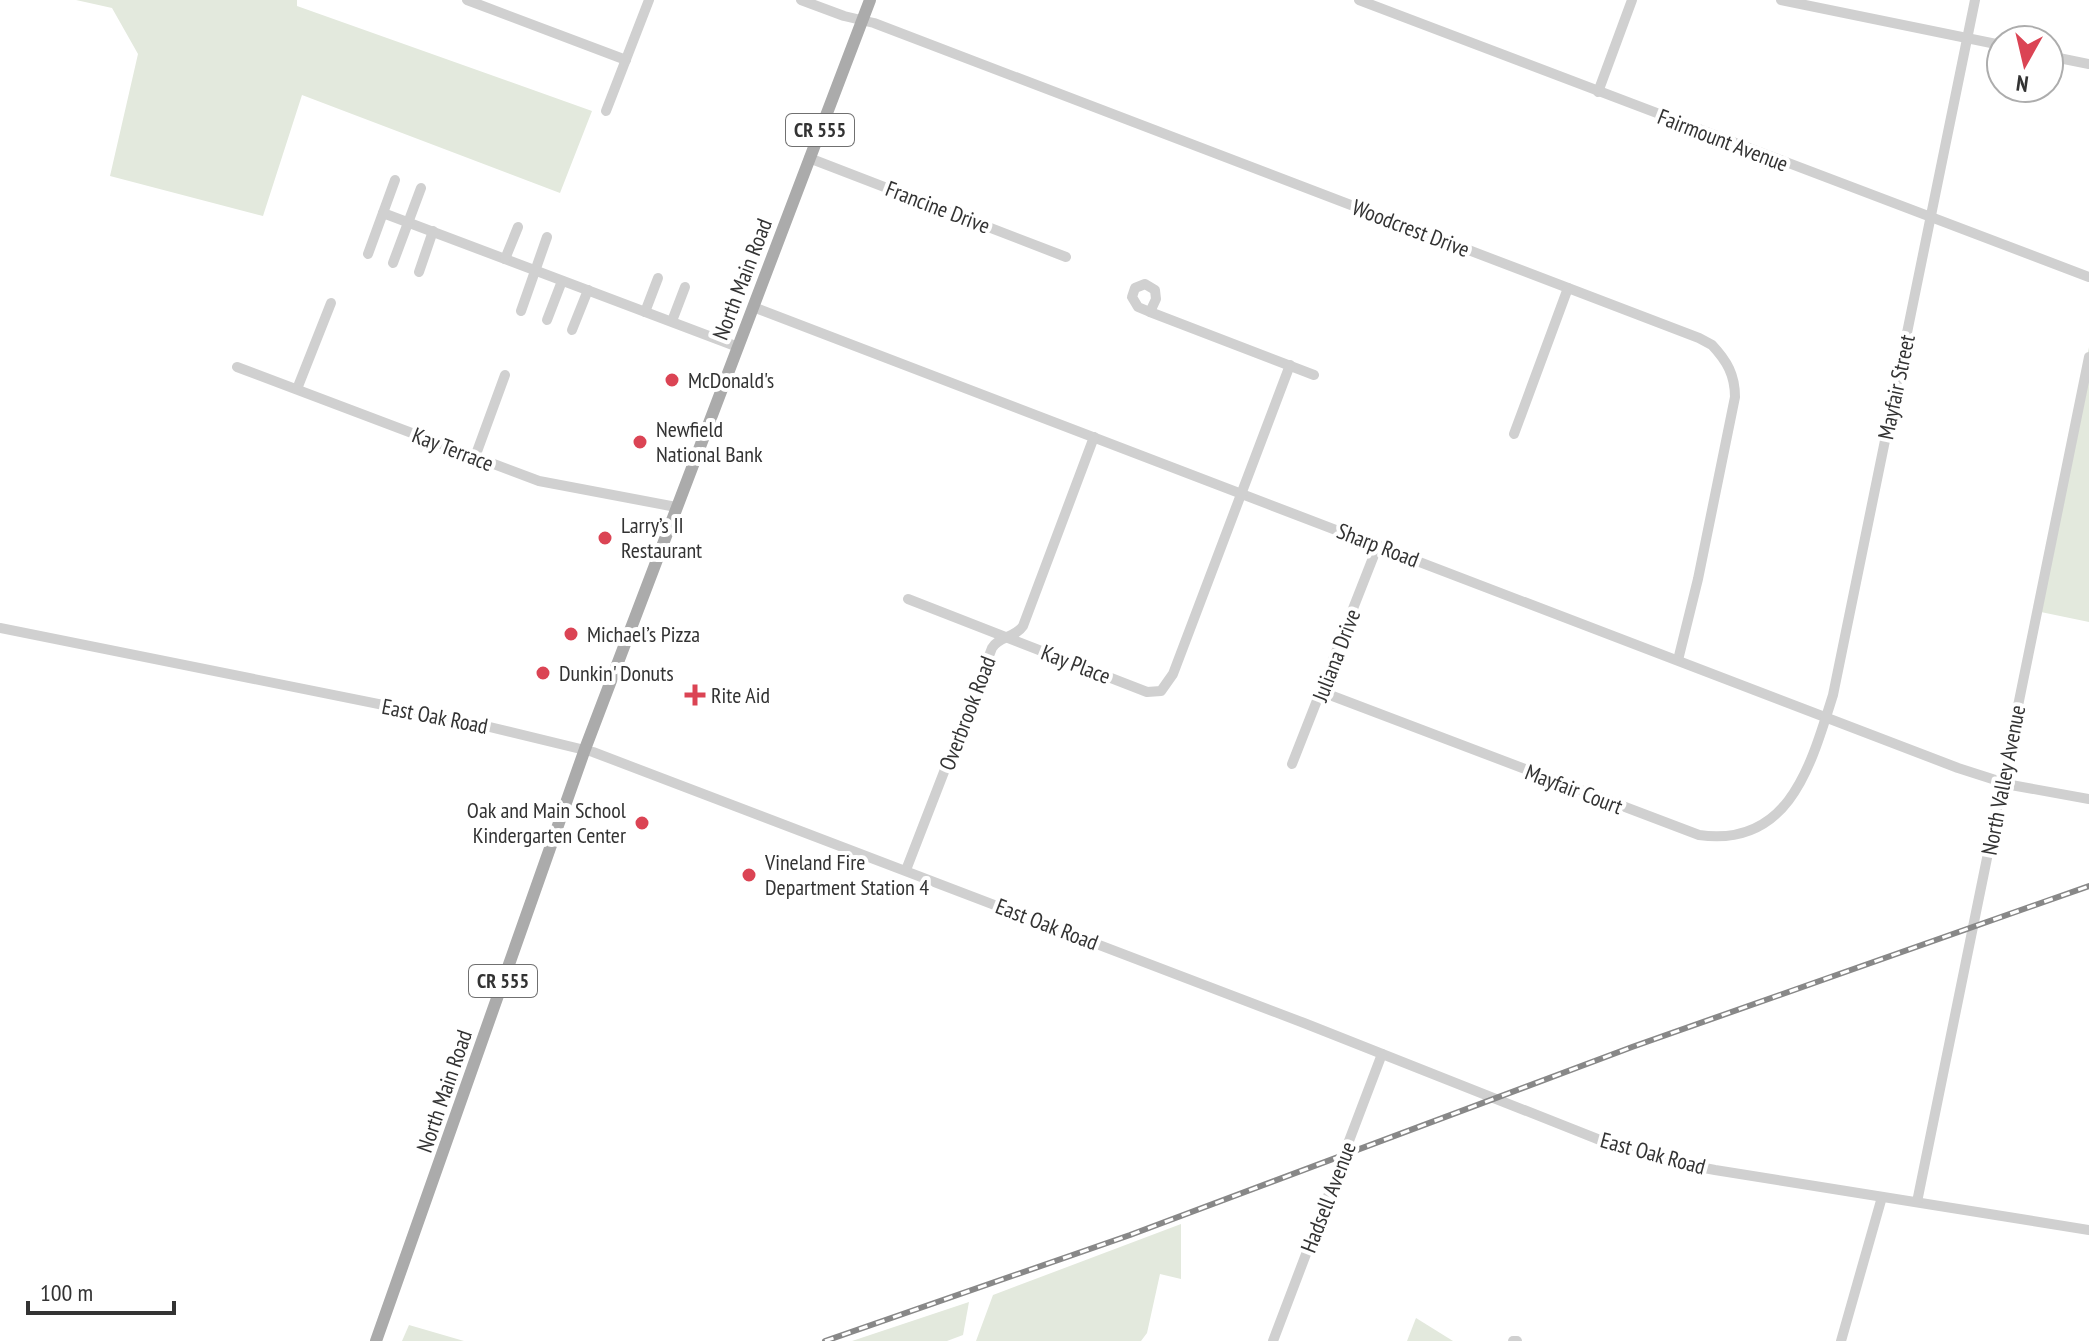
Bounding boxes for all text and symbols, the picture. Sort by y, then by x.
north arrow [1985,24,2065,104]
text: N [2014,69,2030,98]
street label: Fairmount Avenue [1654,102,1792,178]
road number: CR 555 [786,114,854,146]
street label: Francine Drive [882,174,994,240]
street label: Woodcrest Drive [1348,193,1474,263]
street label: North Main Road [706,214,778,344]
street label: Mayfair Street [1871,332,1921,442]
place label: McDonald's [688,366,774,394]
marker: McDonald's [663,371,681,389]
place label: Newfield National Bank [656,415,763,468]
street label: Kay Terrace [408,421,498,477]
marker: Newfield National Bank [631,433,649,451]
place label: Larry’s II Restaurant [621,511,702,564]
street label: Sharp Road [1333,517,1423,573]
marker: Larry’s II Restaurant [596,529,614,547]
street label: Juliana Drive [1305,605,1366,706]
place label: Michael’s Pizza [587,620,700,648]
marker: Michael’s Pizza [562,625,580,643]
street label: Kay Place [1037,638,1115,690]
street label: Overbrook Road [932,652,1002,774]
place label: Dunkin' Donuts [559,659,674,687]
marker: Dunkin' Donuts [534,664,552,682]
place label: Rite Aid [711,681,770,709]
marker: Rite Aid [686,686,704,704]
street label: East Oak Road [380,692,490,740]
street label: North Valley Avenue [1975,703,2031,857]
street label: Mayfair Court [1521,758,1627,820]
place label: Oak and Main School Kindergarten Center [467,796,627,849]
marker: Oak and Main School Kindergarten Center [633,814,651,832]
place label: Vineland Fire Department Station 4 [764,848,929,901]
marker: Vineland Fire Department Station 4 [740,866,758,884]
street label: East Oak Road [992,892,1102,956]
road number: CR 555 [469,965,537,997]
street label: North Main Road [410,1026,478,1156]
street label: East Oak Road [1597,1126,1709,1180]
street label: Hadsell Avenue [1294,1138,1362,1256]
scale bar [28,1265,174,1315]
text: 100 m [40,1277,93,1308]

